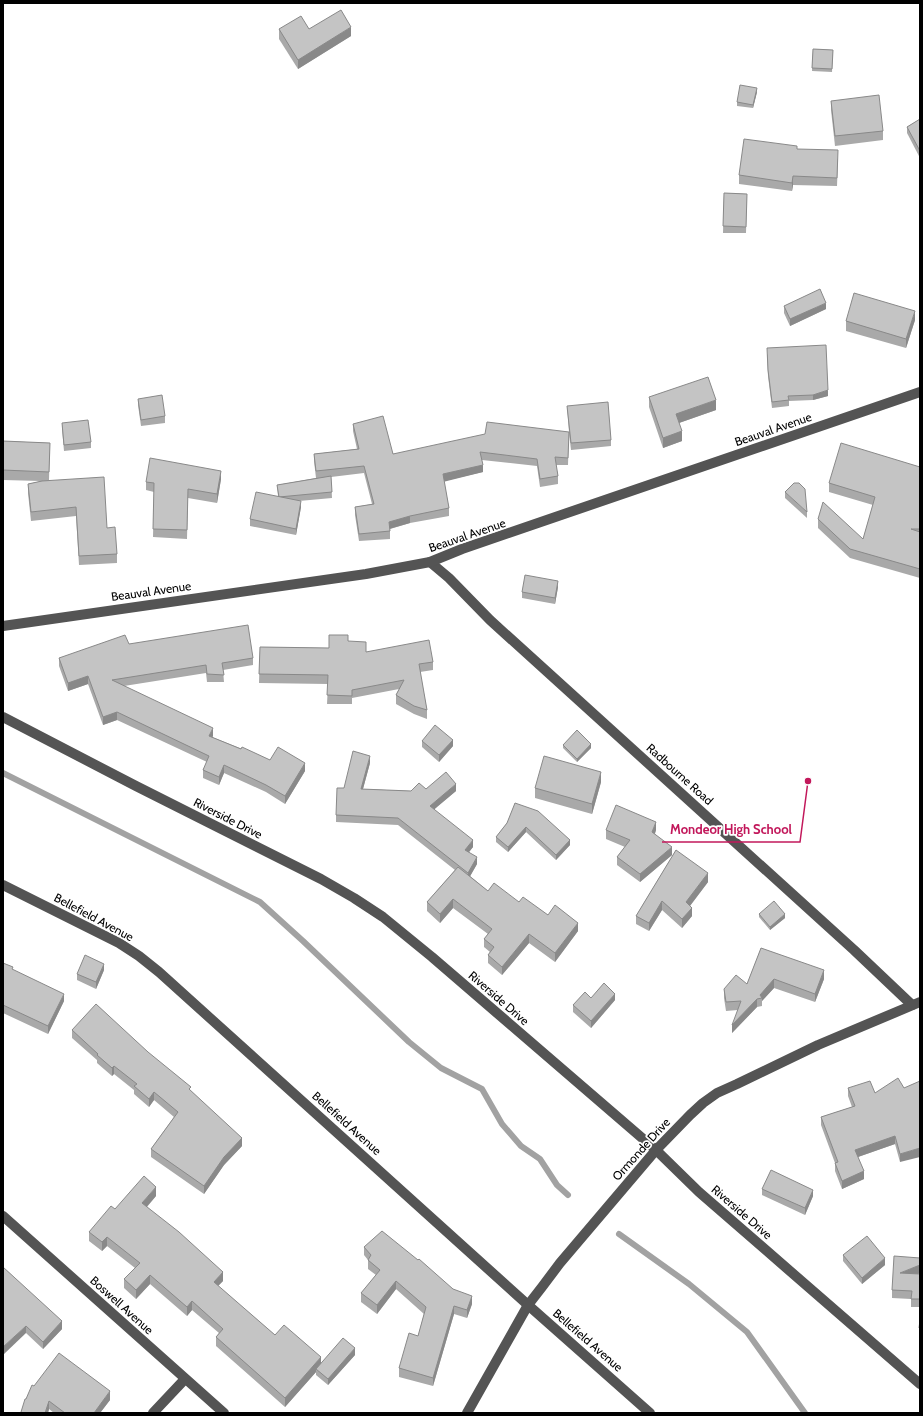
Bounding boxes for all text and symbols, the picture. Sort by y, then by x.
street label: Beauval Avenue [732,409,814,449]
street label: Beauval Avenue [426,515,508,555]
street label: Beauval Avenue [110,578,192,604]
street label: Radbourne Road [644,740,716,808]
street label: Riverside Drive [191,794,265,842]
callout: Mondeor High School [662,817,800,842]
text: Mondeor High School [670,821,793,837]
street label: Bellefield Avenue [52,890,136,944]
street label: Riverside Drive [466,968,532,1028]
street label: Bellefield Avenue [309,1088,385,1158]
street label: Ormonde Drive [609,1115,673,1183]
street label: Riverside Drive [709,1182,775,1242]
street label: Boswell Avenue [87,1273,157,1337]
street label: Bellefield Avenue [550,1306,626,1374]

